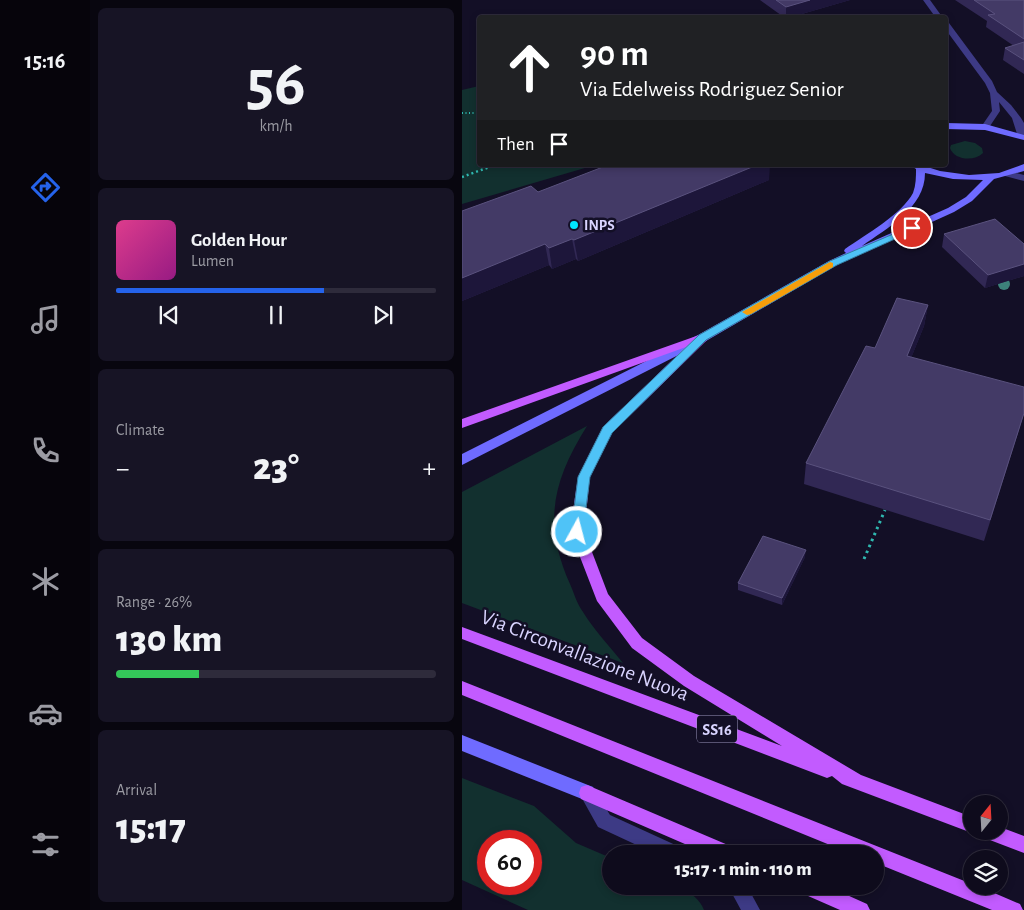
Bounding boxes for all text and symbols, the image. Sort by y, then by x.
icon: ahead [497,35,562,100]
text: 90 m [580,37,649,72]
text: 15:16 [24,50,66,72]
text: 56 [246,52,306,117]
text: Via Edelweiss Rodriguez Senior [580,78,844,100]
text: km/h [259,118,293,134]
icon: arrive [545,130,573,158]
text: Then [497,135,535,154]
icon: directions [28,170,63,205]
pin [891,207,933,249]
icon: arrive [898,214,926,242]
place label: INPS [584,218,615,233]
marker: INPS [568,219,580,231]
text: Golden Hour [191,231,287,250]
text: Lumen [191,253,234,269]
icon: previous [155,301,183,329]
icon: pause [262,301,290,329]
icon: next [369,301,397,329]
icon: music [28,302,63,337]
text: Climate [116,422,165,438]
icon: phone [28,433,63,468]
text: 23° [253,449,299,487]
text: − [116,455,129,483]
text: + [423,455,436,483]
position arrow [550,505,602,557]
icon: climate [28,564,63,599]
text: Range · 26% [116,594,192,610]
street label: Via Circonvallazione Nuova [478,606,692,705]
text: 130 km [116,621,222,659]
icon: car [28,696,63,731]
road number: SS16 [697,716,737,742]
text: Arrival [116,782,157,798]
north arrow [963,795,1008,840]
map controls [963,795,1008,895]
text: 15:17 [116,809,186,847]
icon: filters [28,827,63,862]
speed limit sign: 60 [477,830,542,895]
button: layers [963,850,1008,895]
text: 15:17 · 1 min · 110 m [674,860,812,879]

